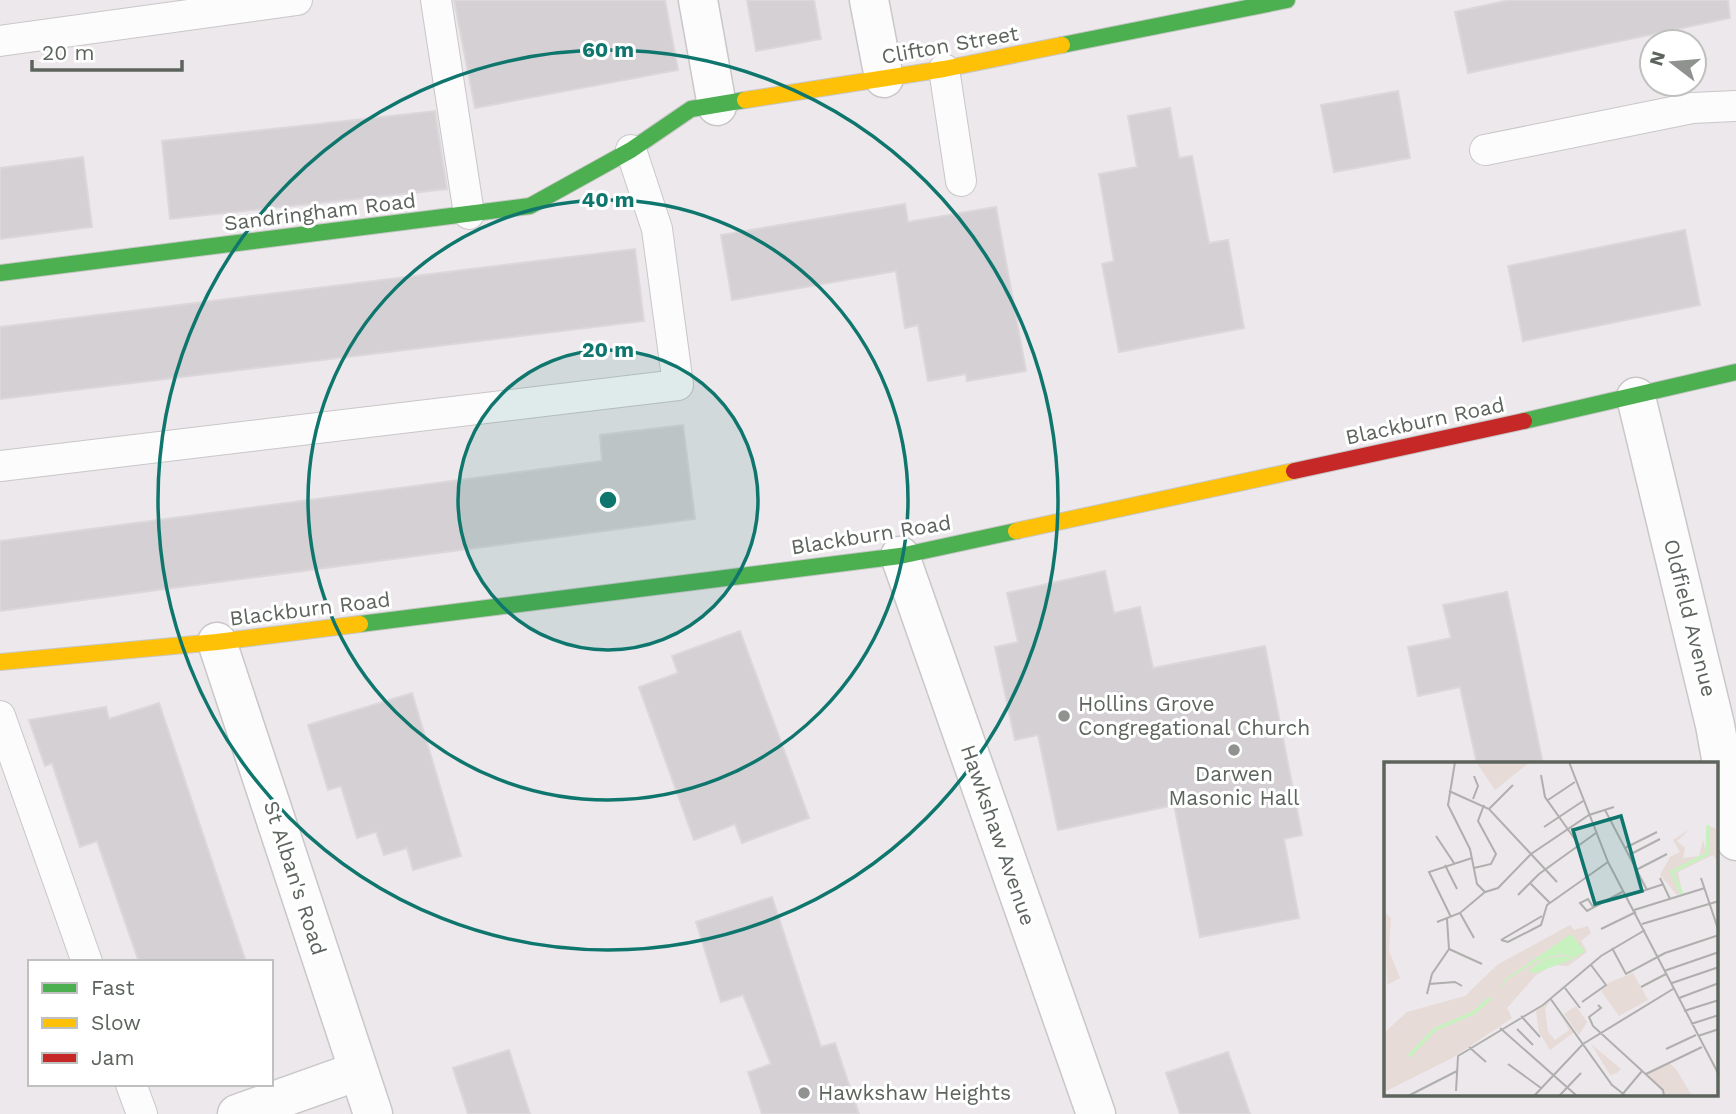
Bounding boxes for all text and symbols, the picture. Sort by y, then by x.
street label: Clifton Street [880,20,1020,69]
scale bar [32,28,182,72]
north arrow [1638,28,1708,98]
text: 60 m [582,37,634,62]
text: 20 m [42,40,94,65]
text: N [1644,49,1670,68]
street label: Sandringham Road [223,187,417,236]
text: 40 m [582,187,634,212]
text: 20 m [582,337,634,362]
street label: Blackburn Road [1343,391,1507,450]
centre of rings [596,488,620,512]
street label: Blackburn Road [789,510,953,560]
street label: Oldfield Avenue [1659,537,1722,699]
street label: Blackburn Road [228,586,392,631]
place label: Hollins Grove Congregational Church [1078,691,1310,740]
marker: Hollins Grove Congregational Church [1056,708,1072,724]
street label: Hawkshaw Avenue [956,741,1041,929]
marker: Darwen Masonic Hall [1226,742,1242,758]
place label: Darwen Masonic Hall [1169,761,1300,810]
inset map [1384,762,1718,1096]
street label: St Alban's Road [259,798,332,958]
legend [28,960,273,1086]
text: Fast [91,975,135,1000]
text: Slow [91,1010,141,1035]
text: Jam [91,1045,134,1070]
place label: Hawkshaw Heights [818,1080,1011,1105]
marker: Hawkshaw Heights [796,1085,812,1101]

